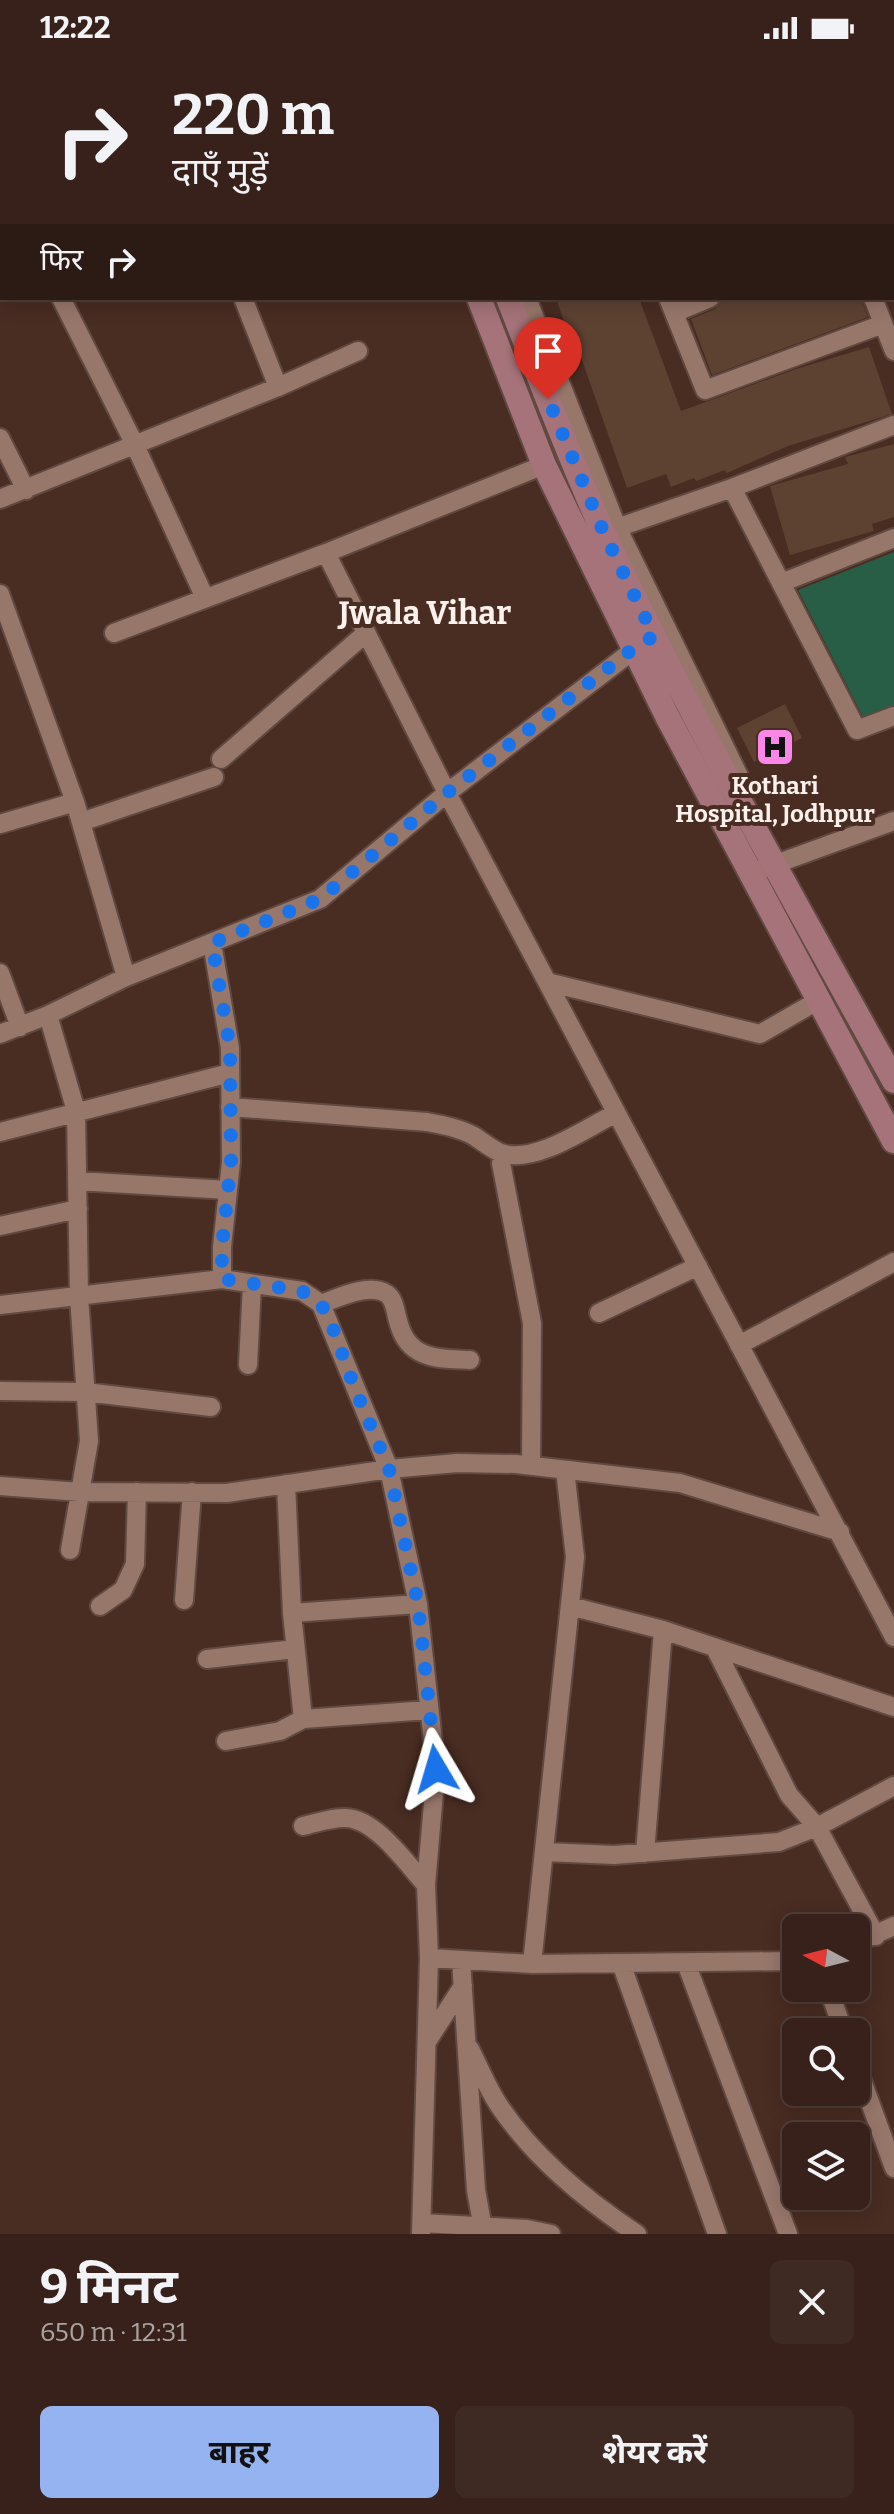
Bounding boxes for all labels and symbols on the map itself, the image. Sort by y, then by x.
pin [514,317,582,399]
district label: Jwala Vihar [337,594,511,632]
hospital icon: Kothari Hospital, Jodhpur [754,726,796,768]
place label: Kothari Hospital, Jodhpur [675,772,875,828]
position arrow [394,1727,478,1811]
north arrow [782,1914,870,2002]

